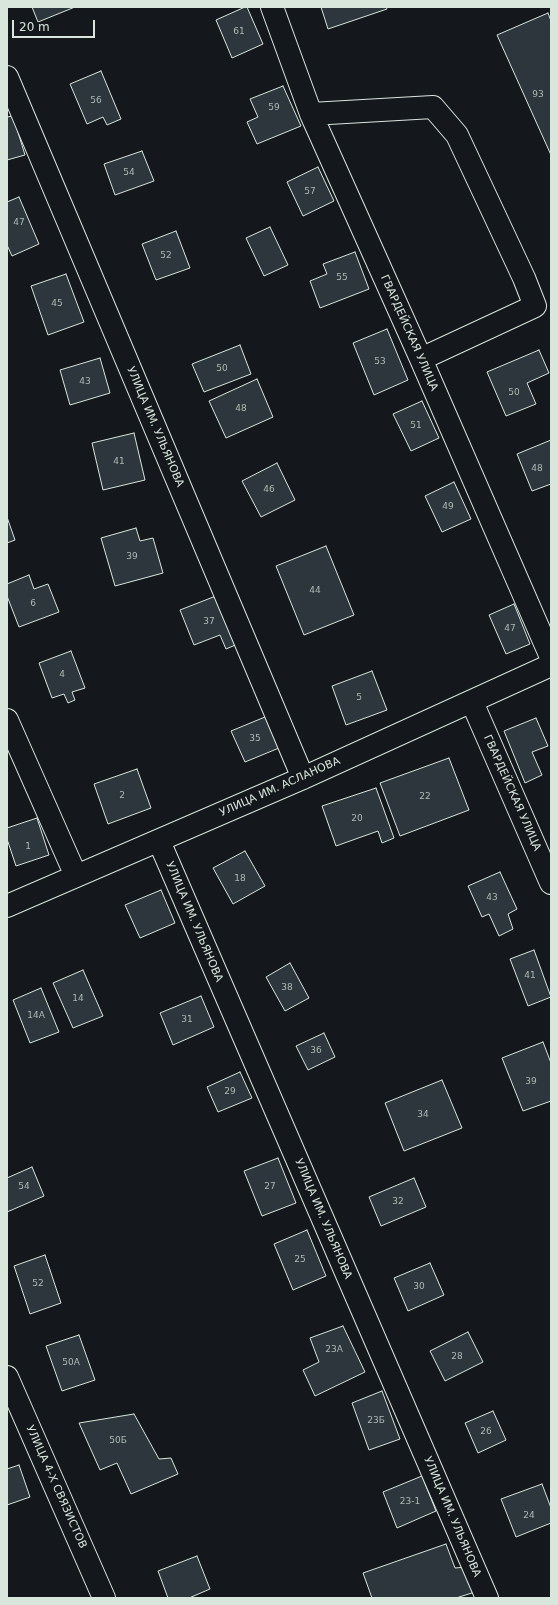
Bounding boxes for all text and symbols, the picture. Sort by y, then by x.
scale bar [14,12,97,38]
text: 20 m [19,20,50,34]
house number: 61 [233,27,245,37]
house number: 93 [532,90,544,100]
house number: 56 [90,96,102,106]
house number: 59 [268,103,280,113]
house number: 54 [123,168,135,178]
house number: 57 [304,187,316,197]
house number: 47 [13,218,25,228]
house number: 52 [160,251,172,261]
house number: 55 [336,273,348,283]
street label: ГВАРДЕЙСКАЯ УЛИЦА [377,273,441,393]
house number: 45 [51,299,63,309]
house number: 53 [374,357,386,367]
house number: 50 [216,364,228,374]
street label: УЛИЦА ИМ. УЛЬЯНОВА [124,365,186,489]
house number: 43 [79,377,91,387]
house number: 50 [508,388,520,398]
house number: 48 [235,404,247,414]
house number: 51 [410,421,422,431]
house number: 41 [113,457,125,467]
house number: 48 [531,464,543,474]
house number: 46 [263,485,275,495]
house number: 49 [442,502,454,512]
house number: 39 [126,552,138,562]
house number: 44 [309,586,321,596]
house number: 6 [30,599,36,609]
house number: 37 [203,617,215,627]
house number: 47 [504,624,516,634]
house number: 4 [59,670,65,680]
house number: 5 [356,693,362,703]
street label: ГВАРДЕЙСКАЯ УЛИЦА [480,733,544,853]
house number: 35 [249,734,261,744]
street label: УЛИЦА ИМ. АСЛАНОВА [218,754,342,820]
house number: 2 [119,791,125,801]
house number: 22 [419,792,431,802]
house number: 20 [351,814,363,824]
house number: 1 [25,842,31,852]
street label: УЛИЦА ИМ. УЛЬЯНОВА [163,860,225,984]
house number: 18 [234,874,246,884]
house number: 43 [486,893,498,903]
house number: 41 [524,971,536,981]
house number: 38 [281,983,293,993]
house number: 14 [72,994,84,1004]
house number: 14А [27,1011,45,1021]
house number: 31 [181,1015,193,1025]
house number: 36 [310,1046,322,1056]
house number: 39 [525,1077,537,1087]
house number: 29 [224,1087,236,1097]
house number: 34 [417,1110,429,1120]
street label: УЛИЦА ИМ. УЛЬЯНОВА [292,1157,354,1281]
house number: 54 [18,1182,30,1192]
house number: 27 [264,1182,276,1192]
house number: 32 [392,1197,404,1207]
house number: 25 [294,1255,306,1265]
house number: 52 [32,1279,44,1289]
house number: 30 [413,1282,425,1292]
house number: 23А [325,1345,343,1355]
house number: 28 [451,1352,463,1362]
house number: 50А [62,1358,80,1368]
house number: 23Б [367,1416,385,1426]
street label: УЛИЦА 4-Х СВЯЗИСТОВ [23,1423,89,1551]
house number: 26 [480,1427,492,1437]
house number: 50Б [109,1436,127,1446]
street label: УЛИЦА ИМ. УЛЬЯНОВА [421,1455,483,1579]
house number: 23-1 [400,1497,420,1507]
house number: 24 [523,1511,535,1521]

